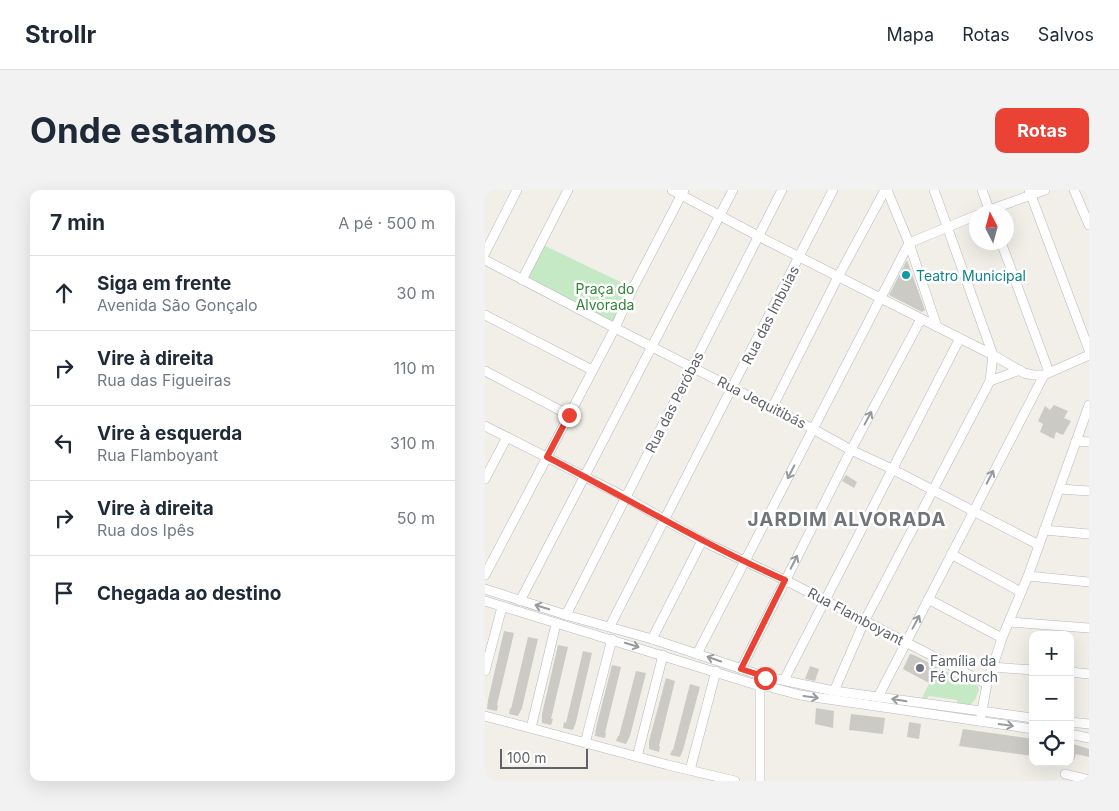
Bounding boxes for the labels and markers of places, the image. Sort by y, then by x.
place label: Teatro Municipal [916,267,1026,284]
marker: Teatro Municipal [900,269,912,281]
place label: Família da Fé Church [930,652,998,685]
marker: Família da Fé Church [914,662,926,674]

